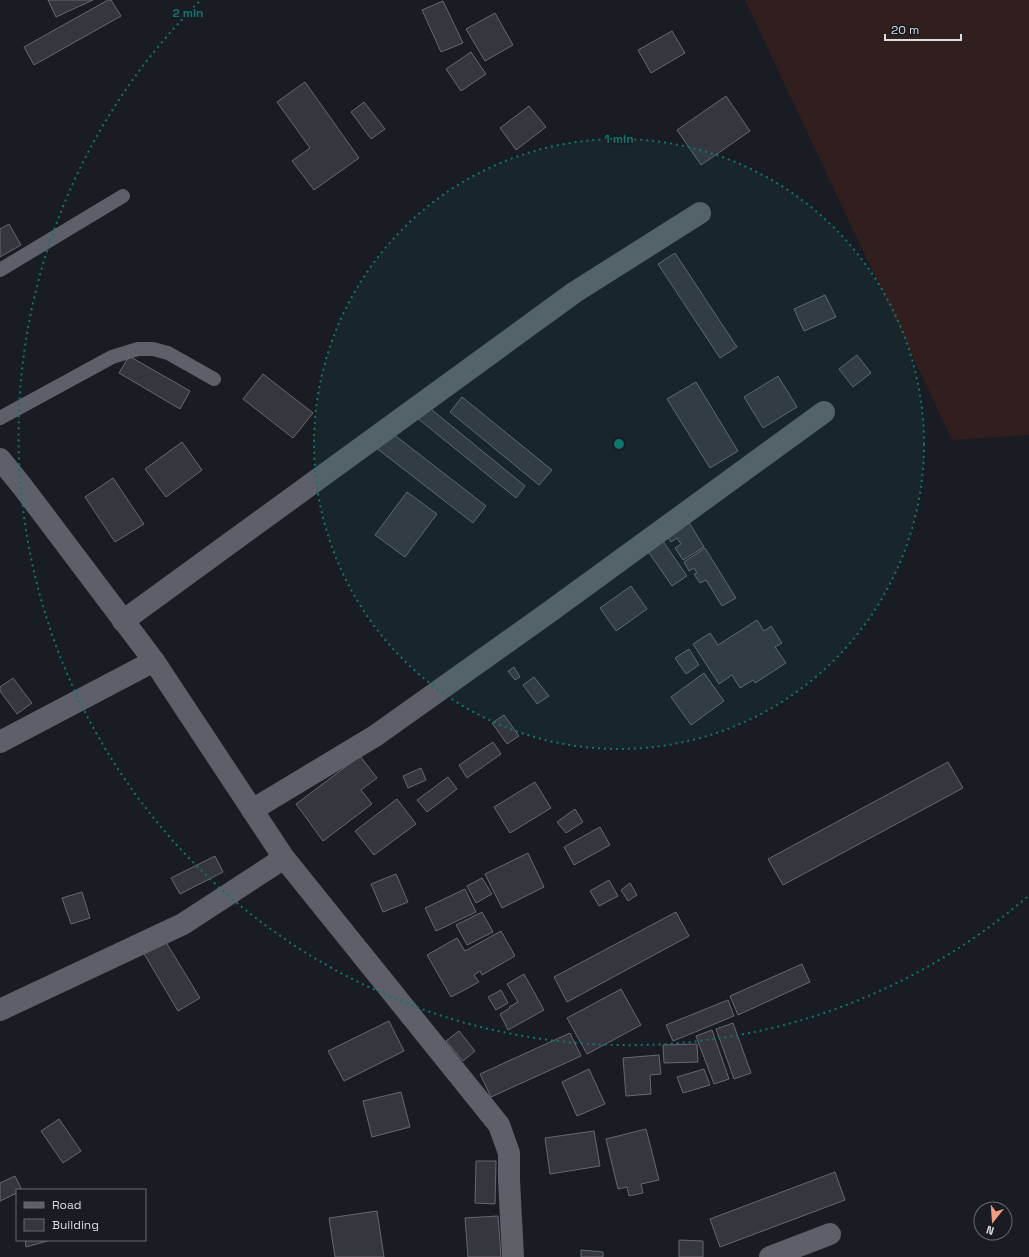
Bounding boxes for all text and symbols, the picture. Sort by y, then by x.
text: 2 min [172,5,204,21]
scale bar [885,16,961,42]
text: 20 m [891,22,919,38]
text: 1 min [604,131,634,147]
centre of rings [612,437,626,451]
legend [16,1189,146,1241]
text: Road [52,1197,81,1213]
north arrow [973,1201,1013,1241]
text: Building [52,1217,99,1233]
text: N [985,1223,996,1238]

